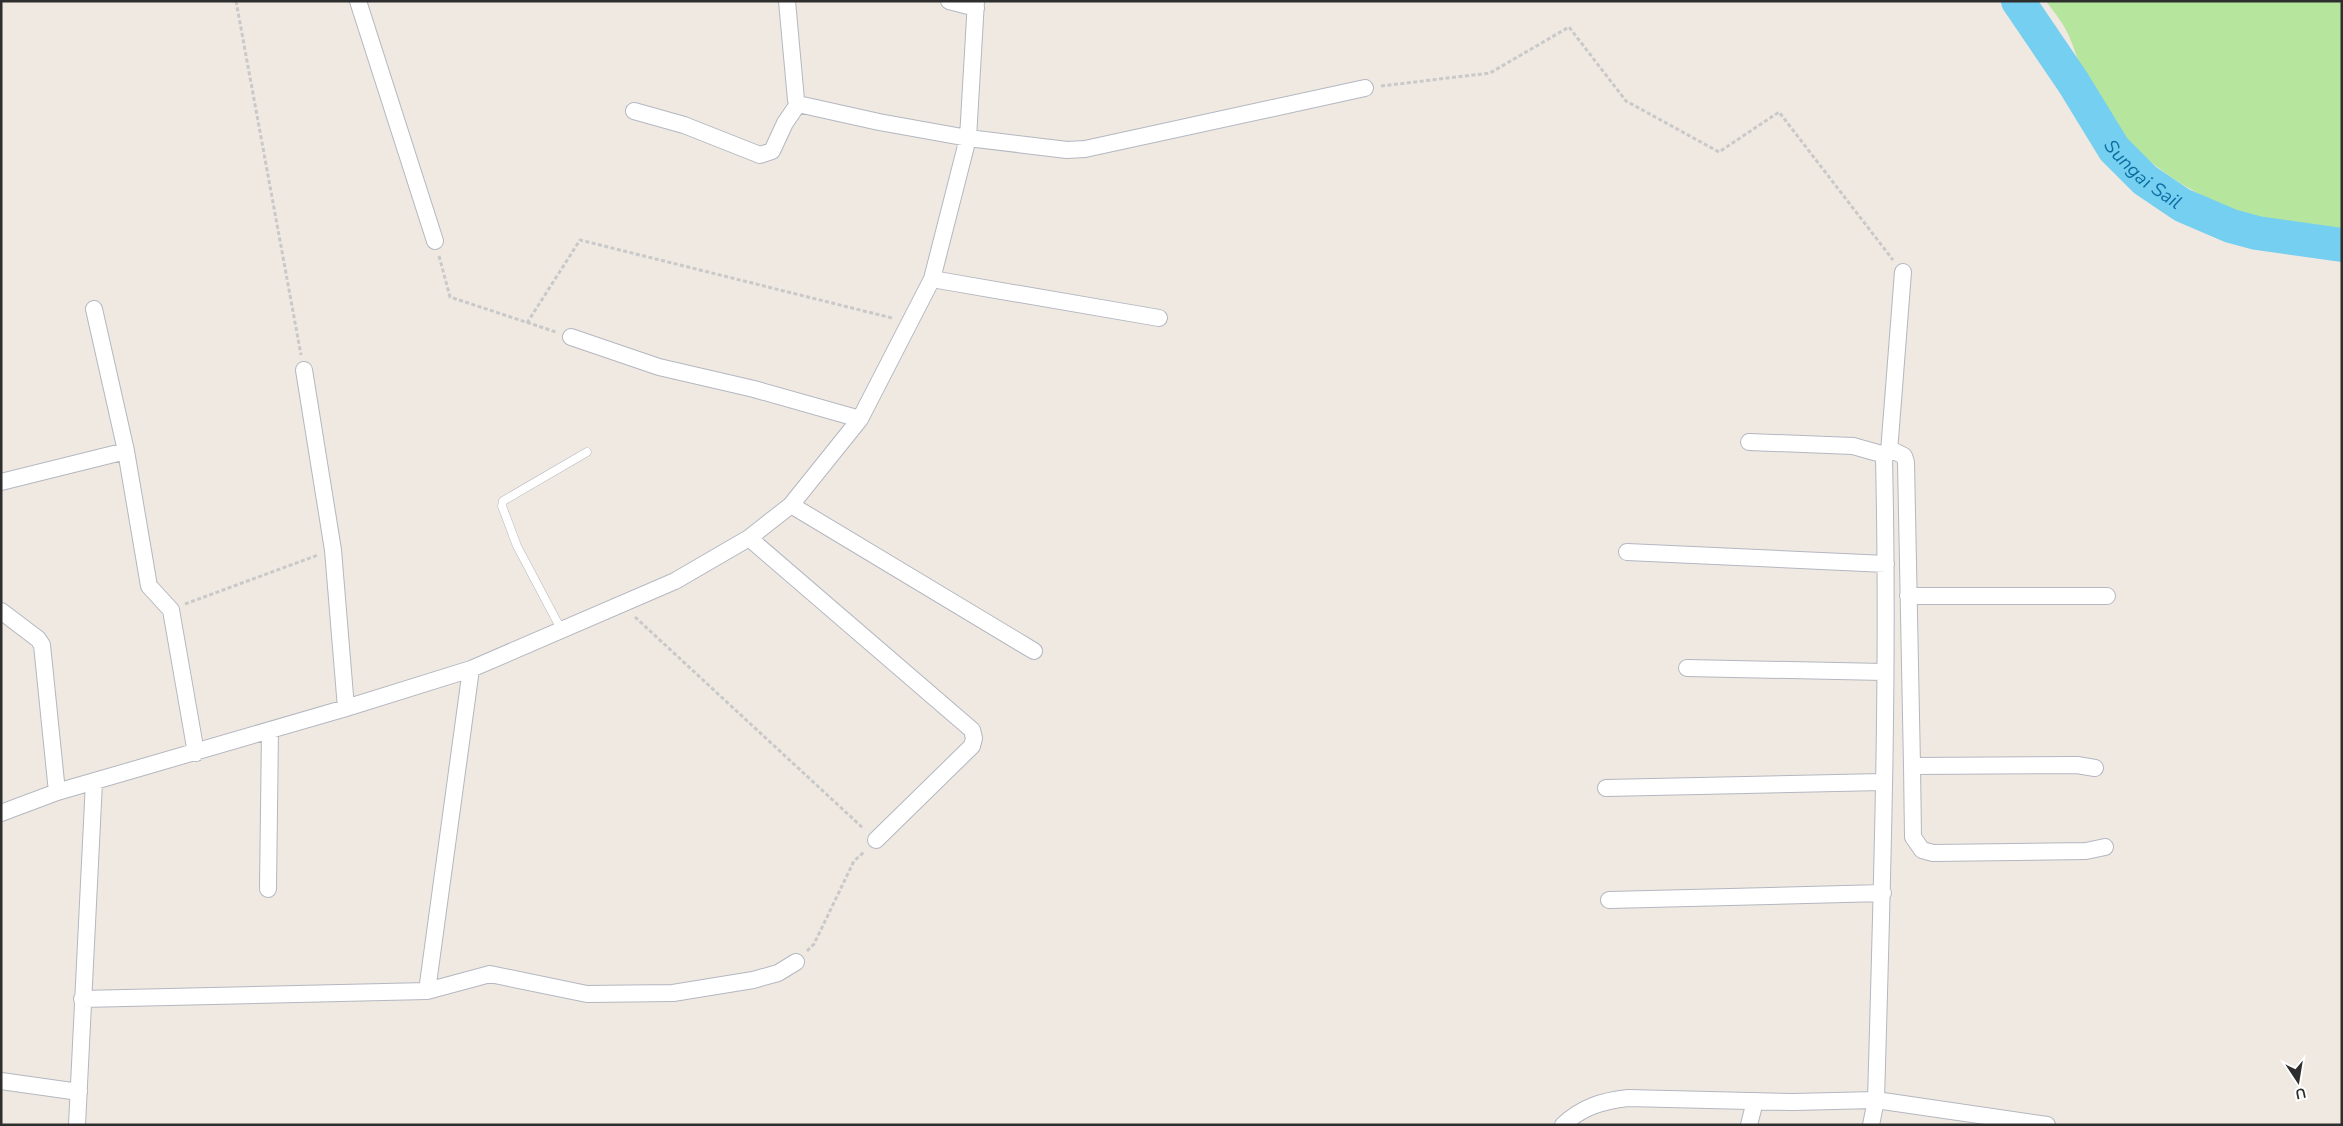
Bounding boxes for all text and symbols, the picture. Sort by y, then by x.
water label: Sungai Sail [2097,135,2187,215]
north arrow [2273,1056,2323,1106]
text: U [2294,1083,2308,1104]

